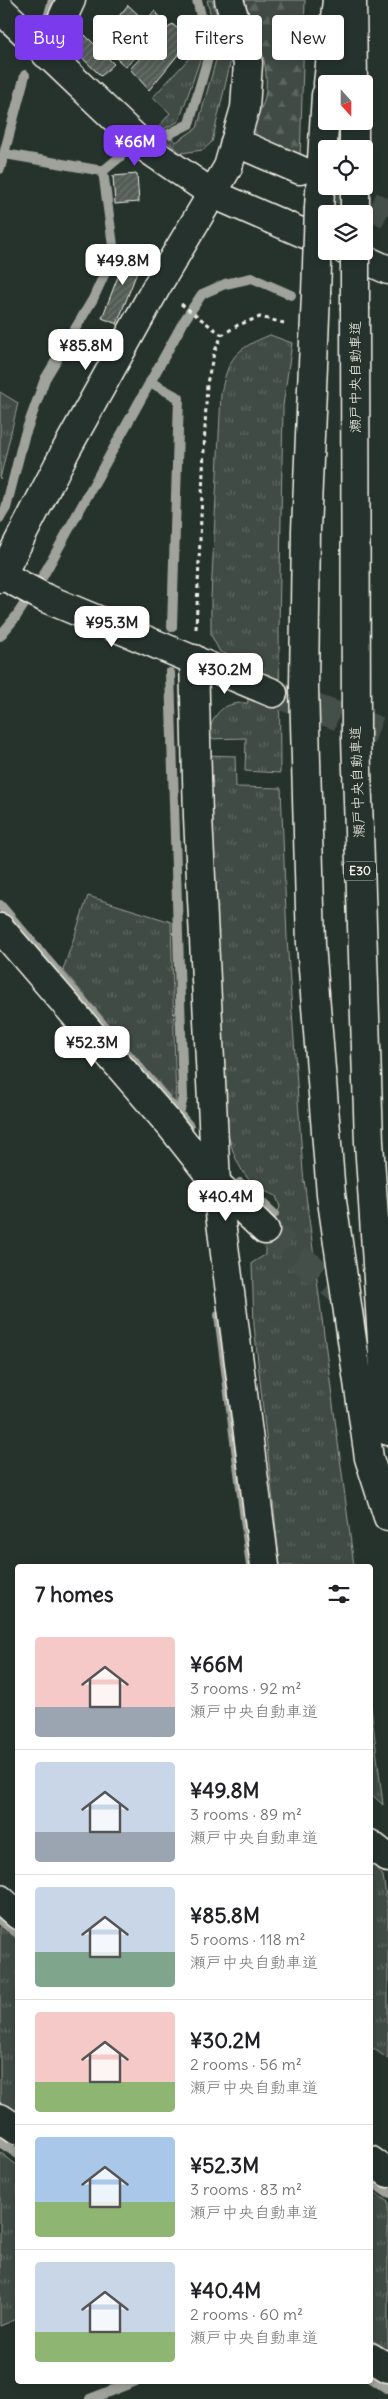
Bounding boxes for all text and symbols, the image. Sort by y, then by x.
chip: Buy [15,15,83,60]
chip: Rent [93,15,167,60]
chip: Filters [177,15,262,60]
chip: New [272,15,344,60]
north arrow [318,75,372,130]
map controls [318,75,373,260]
pin: ¥66M [105,124,165,167]
text: ¥66M [115,131,155,151]
button: locate [318,140,373,195]
button: layers [318,205,373,260]
pin: ¥49.8M [82,244,164,286]
text: ¥49.8M [97,250,150,270]
street label: 瀬戸中央自動車道 [346,321,364,433]
pin: ¥85.8M [45,328,127,371]
text: ¥85.8M [59,335,113,355]
pin: ¥95.3M [71,606,153,648]
text: ¥95.3M [85,612,139,632]
pin: ¥30.2M [184,652,266,695]
text: ¥30.2M [198,659,252,679]
street label: 瀬戸中央自動車道 [346,726,368,838]
road number: E30 [344,861,376,880]
pin: ¥52.3M [51,1026,133,1068]
text: ¥52.3M [66,1032,118,1052]
pin: ¥40.4M [185,1180,267,1222]
text: ¥40.4M [199,1186,253,1206]
icon: filters [325,1580,353,1608]
text: 7 homes [35,1581,114,1608]
text: ¥66M [190,1651,244,1678]
icon: home [75,1657,135,1717]
text: 3 rooms · 92 m² [190,1678,302,1698]
text: 瀬戸中央自動車道 [190,1701,318,1721]
text: ¥49.8M [190,1777,260,1804]
icon: home [75,1782,135,1842]
text: 3 rooms · 89 m² [190,1804,302,1824]
text: 瀬戸中央自動車道 [190,1827,318,1847]
text: ¥85.8M [190,1902,260,1929]
icon: home [75,1907,135,1967]
text: 5 rooms · 118 m² [190,1929,306,1949]
text: 瀬戸中央自動車道 [190,1952,318,1972]
text: ¥30.2M [190,2027,261,2054]
icon: home [75,2032,135,2092]
text: 2 rooms · 56 m² [190,2054,302,2074]
text: 瀬戸中央自動車道 [190,2077,318,2097]
text: ¥52.3M [190,2152,259,2179]
icon: home [75,2157,135,2217]
text: 3 rooms · 83 m² [190,2179,302,2199]
text: 瀬戸中央自動車道 [190,2202,318,2222]
text: ¥40.4M [190,2277,261,2304]
icon: home [75,2282,135,2342]
text: 2 rooms · 60 m² [190,2304,303,2324]
text: 瀬戸中央自動車道 [190,2327,318,2347]

